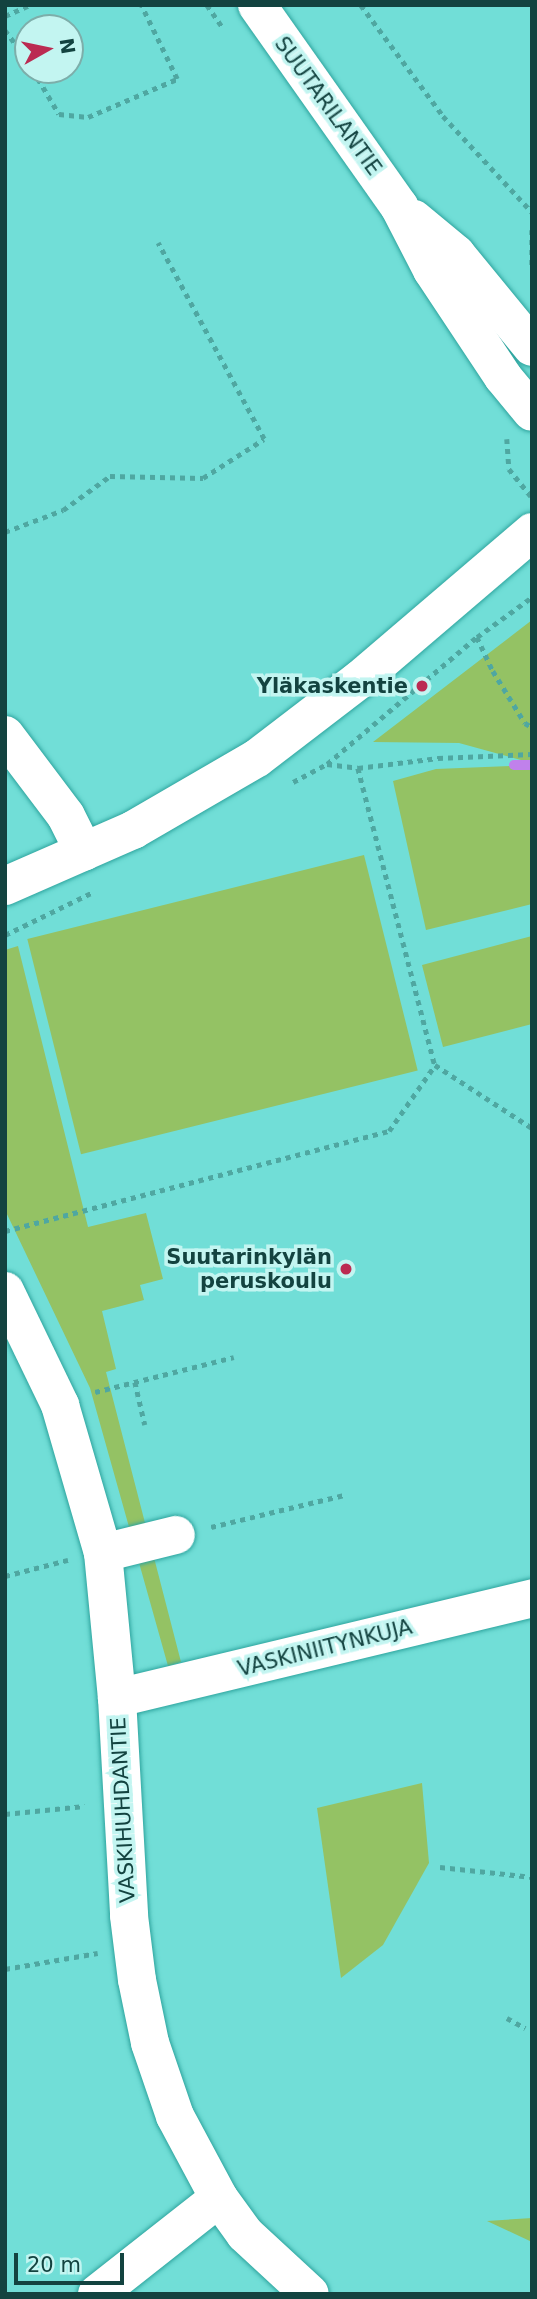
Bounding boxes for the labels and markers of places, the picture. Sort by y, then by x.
place label: Yläkaskentie [257,673,408,699]
marker: Yläkaskentie [414,678,430,694]
place label: Suutarinkylän peruskoulu [166,1244,332,1294]
marker: Suutarinkylän peruskoulu [338,1261,354,1277]

